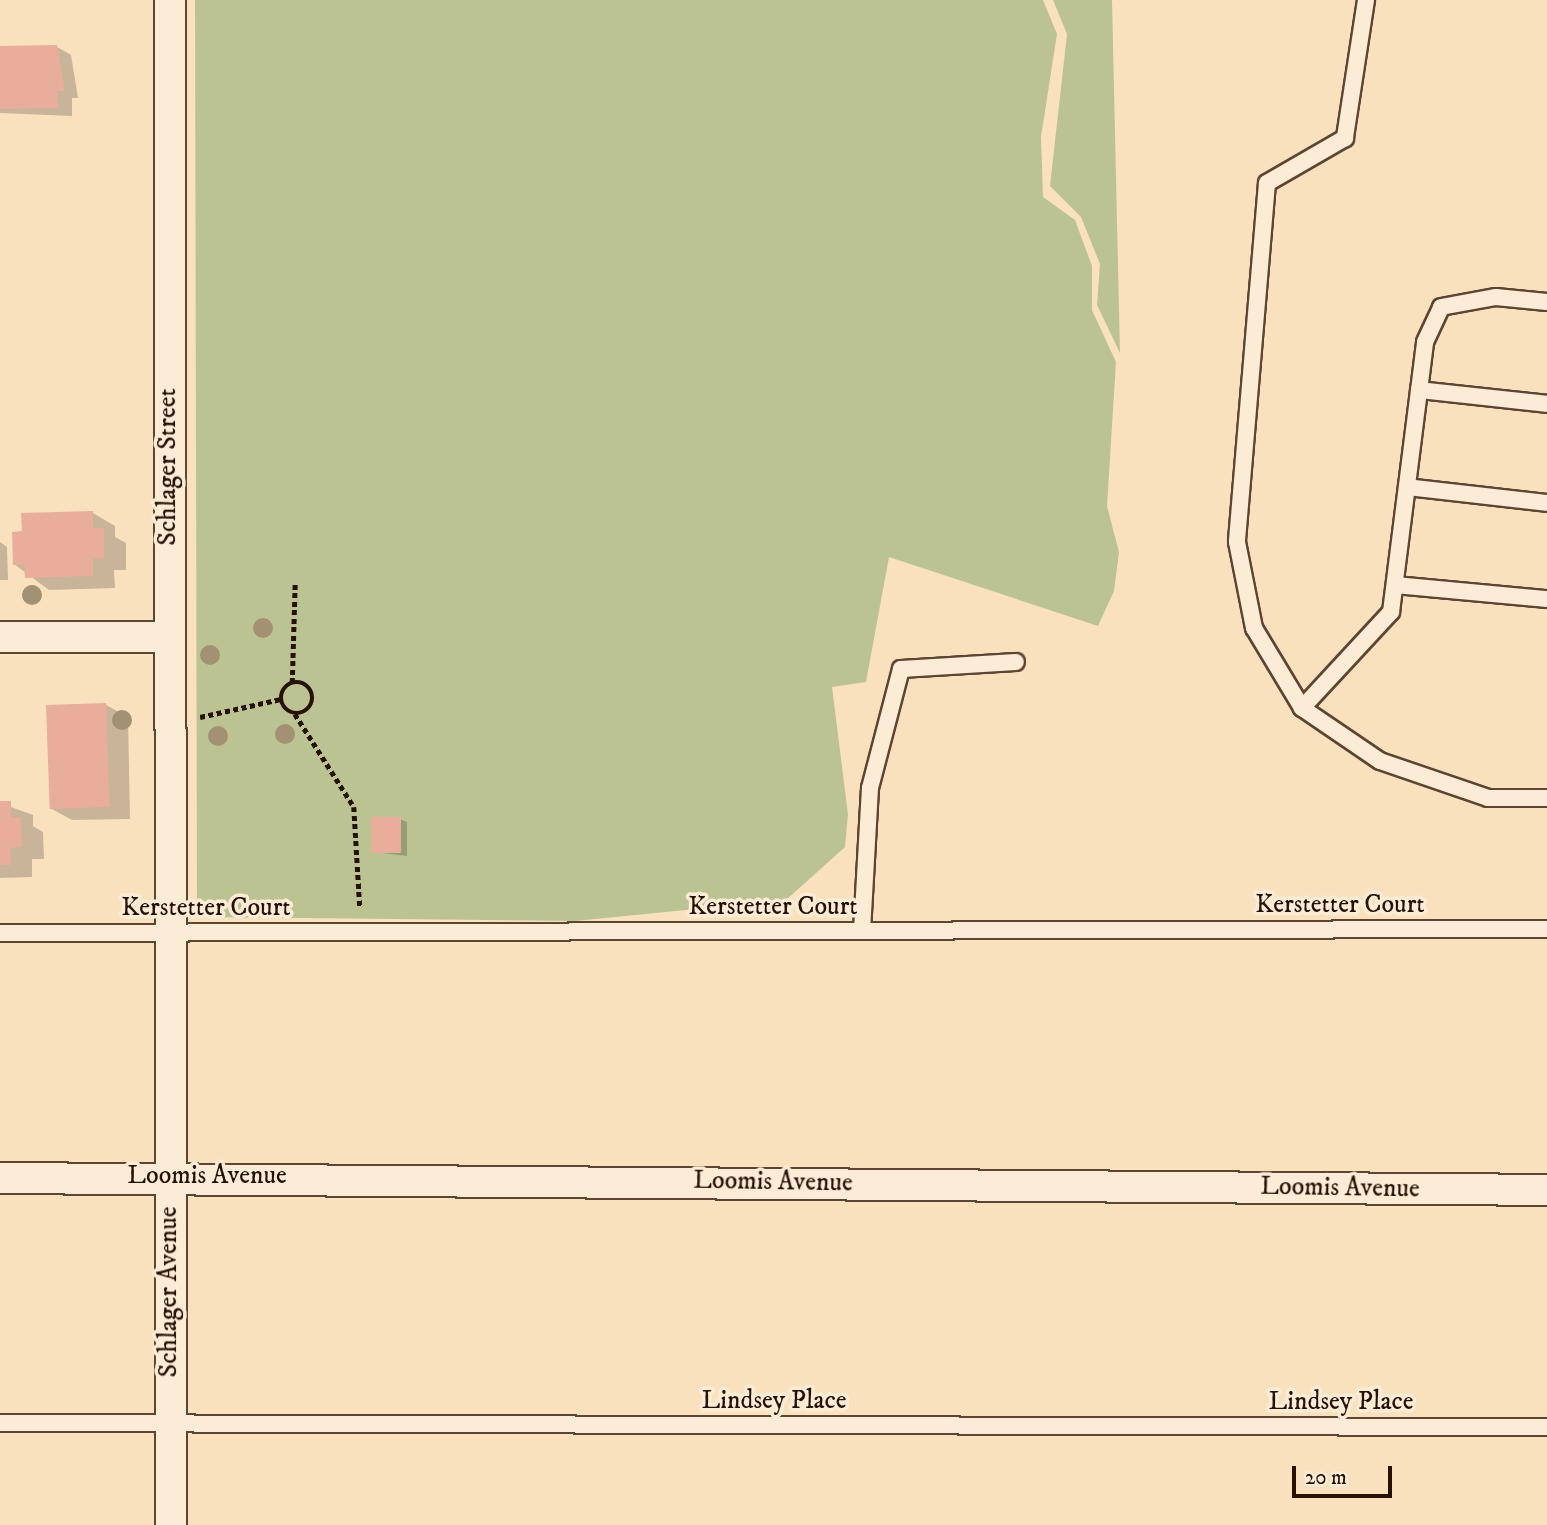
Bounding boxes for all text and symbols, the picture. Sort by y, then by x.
street label: Schlager Street [152,388,184,546]
street label: Kerstetter Court [1255,889,1425,921]
street label: Kerstetter Court [688,891,858,923]
street label: Kerstetter Court [121,892,291,924]
street label: Loomis Avenue [127,1160,287,1192]
street label: Loomis Avenue [693,1165,853,1199]
street label: Loomis Avenue [1260,1171,1420,1205]
street label: Schlager Avenue [153,1207,185,1377]
street label: Lindsey Place [701,1385,847,1417]
street label: Lindsey Place [1268,1386,1414,1418]
scale bar [1295,1452,1395,1496]
text: 20 m [1305,1465,1347,1491]

